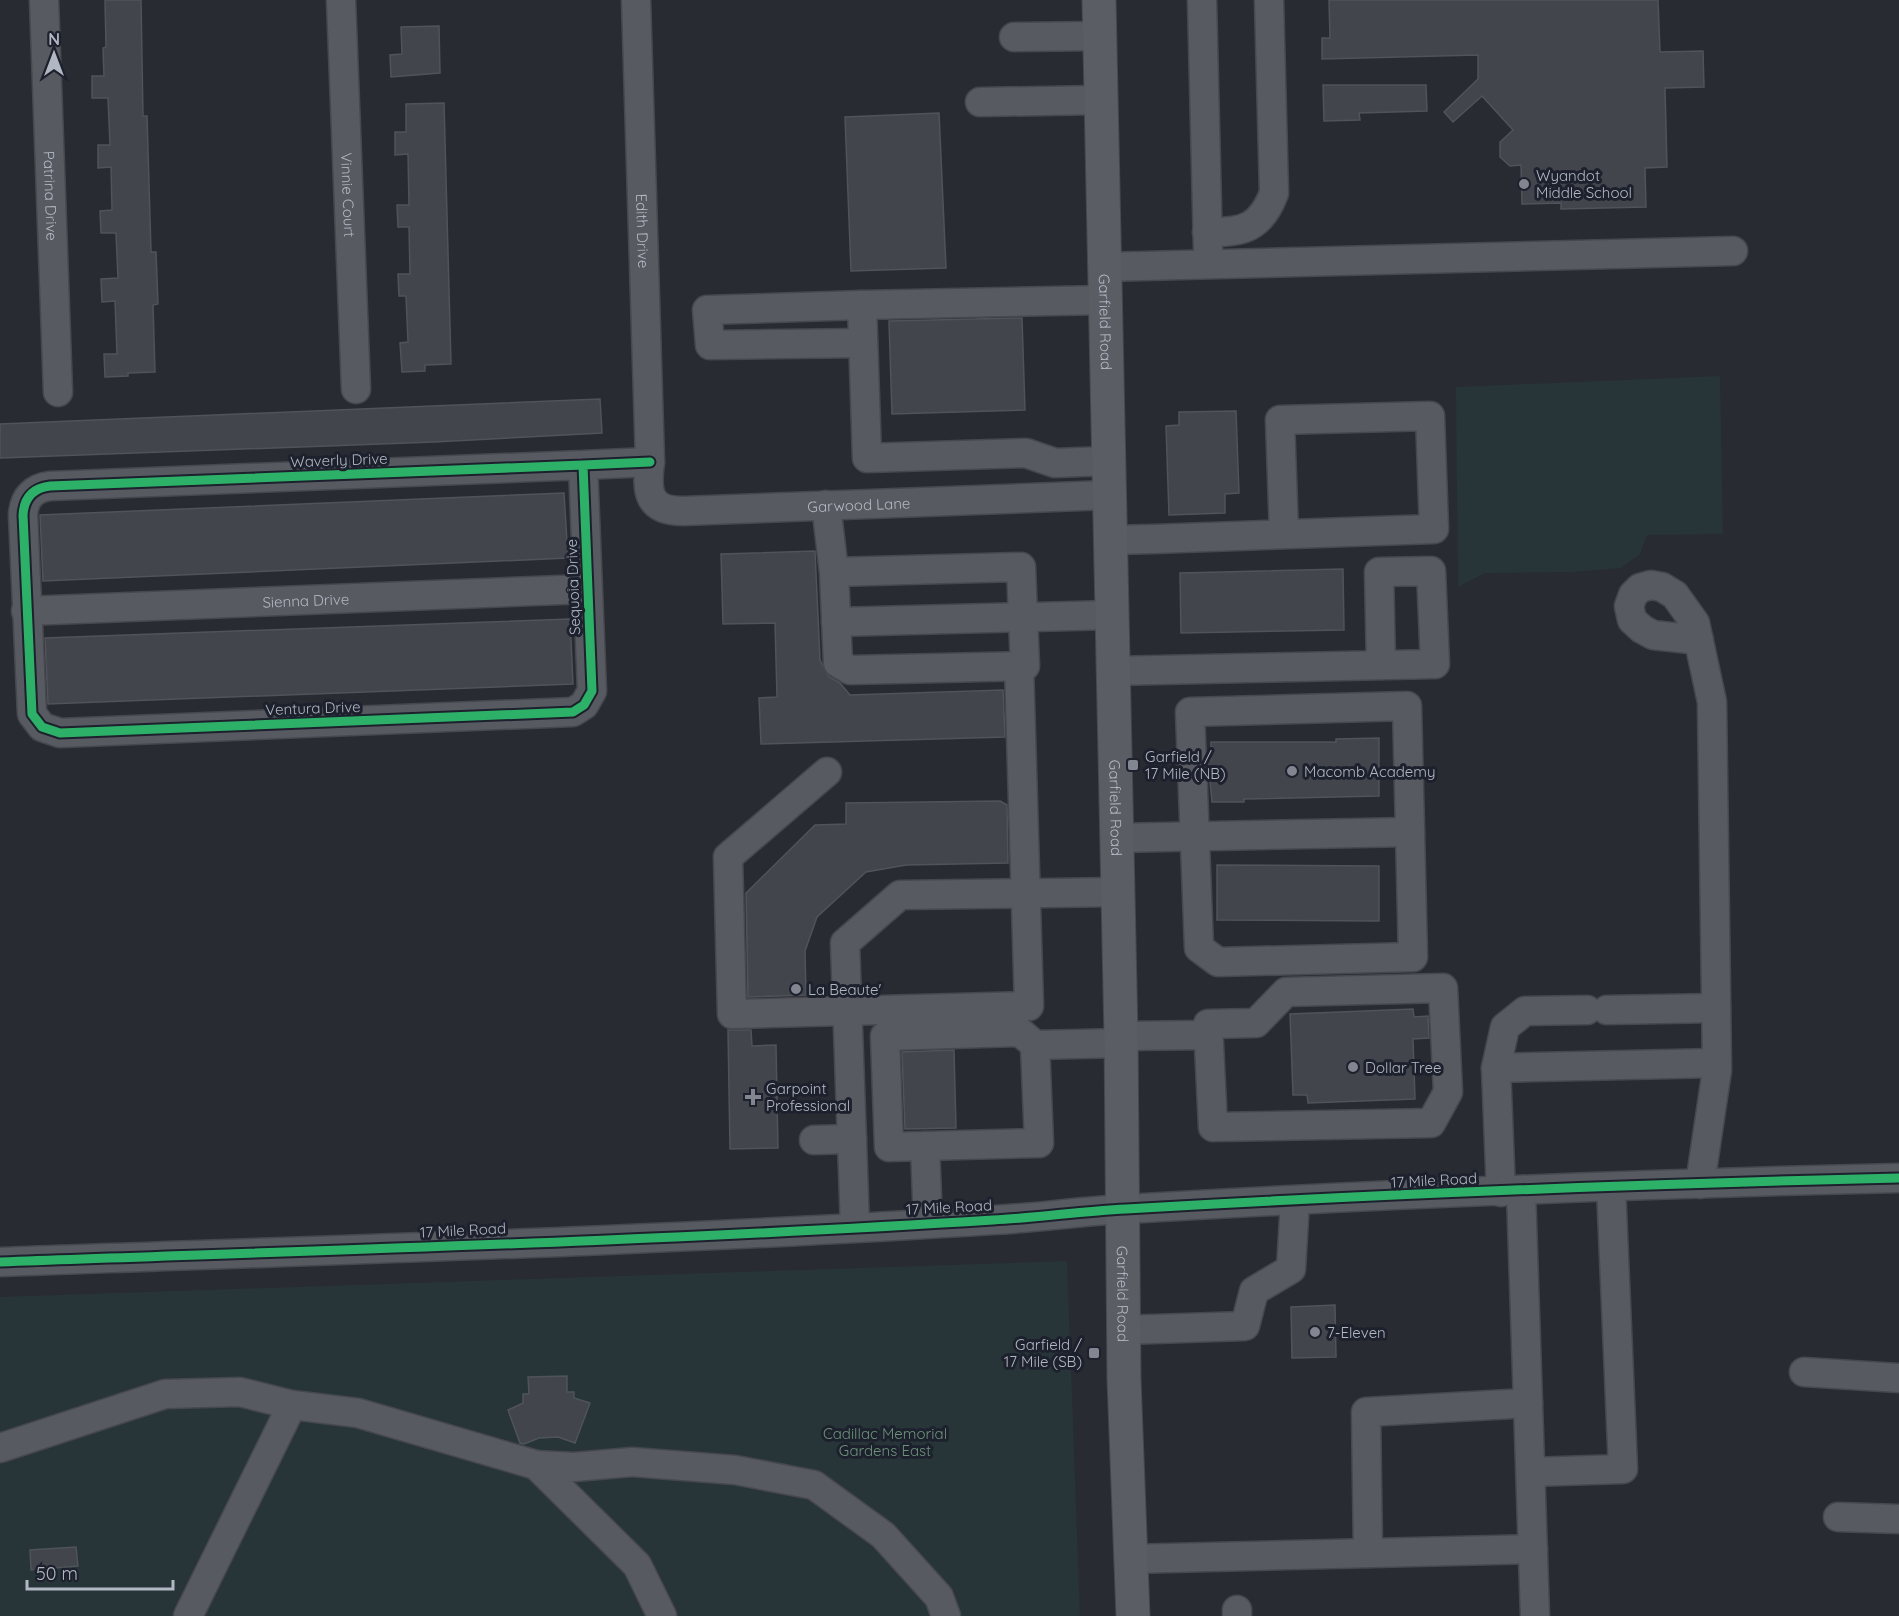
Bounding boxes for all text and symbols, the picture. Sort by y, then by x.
north arrow [24,24,84,84]
text: N [48,29,60,49]
street label: Patrina Drive [40,151,62,241]
street label: Vinnie Court [337,152,360,238]
place label: Wyandot Middle School [1536,166,1632,202]
marker: Wyandot Middle School [1517,177,1531,191]
street label: Edith Drive [632,193,654,268]
street label: Garfield Road [1095,274,1116,370]
street label: Waverly Drive [290,449,388,471]
street label: Garwood Lane [807,493,911,516]
street label: Sequoia Drive [562,539,584,635]
street label: Sienna Drive [262,589,350,611]
street label: Ventura Drive [265,697,361,719]
place label: Garfield / 17 Mile (NB) [1145,747,1226,783]
marker: Garfield / 17 Mile (NB) [1126,758,1140,772]
street label: Garfield Road [1106,759,1127,856]
place label: Macomb Academy [1304,762,1435,781]
marker: Macomb Academy [1285,764,1299,778]
place label: La Beaute' [808,980,881,999]
marker: La Beaute' [789,982,803,996]
place label: Dollar Tree [1365,1058,1441,1077]
marker: Dollar Tree [1346,1060,1360,1074]
place label: Garpoint Professional [766,1079,850,1115]
marker: Garpoint Professional [744,1088,762,1106]
street label: 17 Mile Road [1391,1168,1477,1192]
street label: 17 Mile Road [906,1195,992,1219]
street label: 17 Mile Road [420,1218,506,1242]
street label: Garfield Road [1113,1245,1133,1342]
place label: 7-Eleven [1327,1323,1386,1342]
marker: 7-Eleven [1308,1325,1322,1339]
place label: Garfield / 17 Mile (SB) [1004,1335,1082,1371]
marker: Garfield / 17 Mile (SB) [1087,1346,1101,1360]
park label: Cadillac Memorial Gardens East [823,1424,947,1460]
scale bar [27,1553,172,1591]
text: 50 m [36,1562,78,1585]

